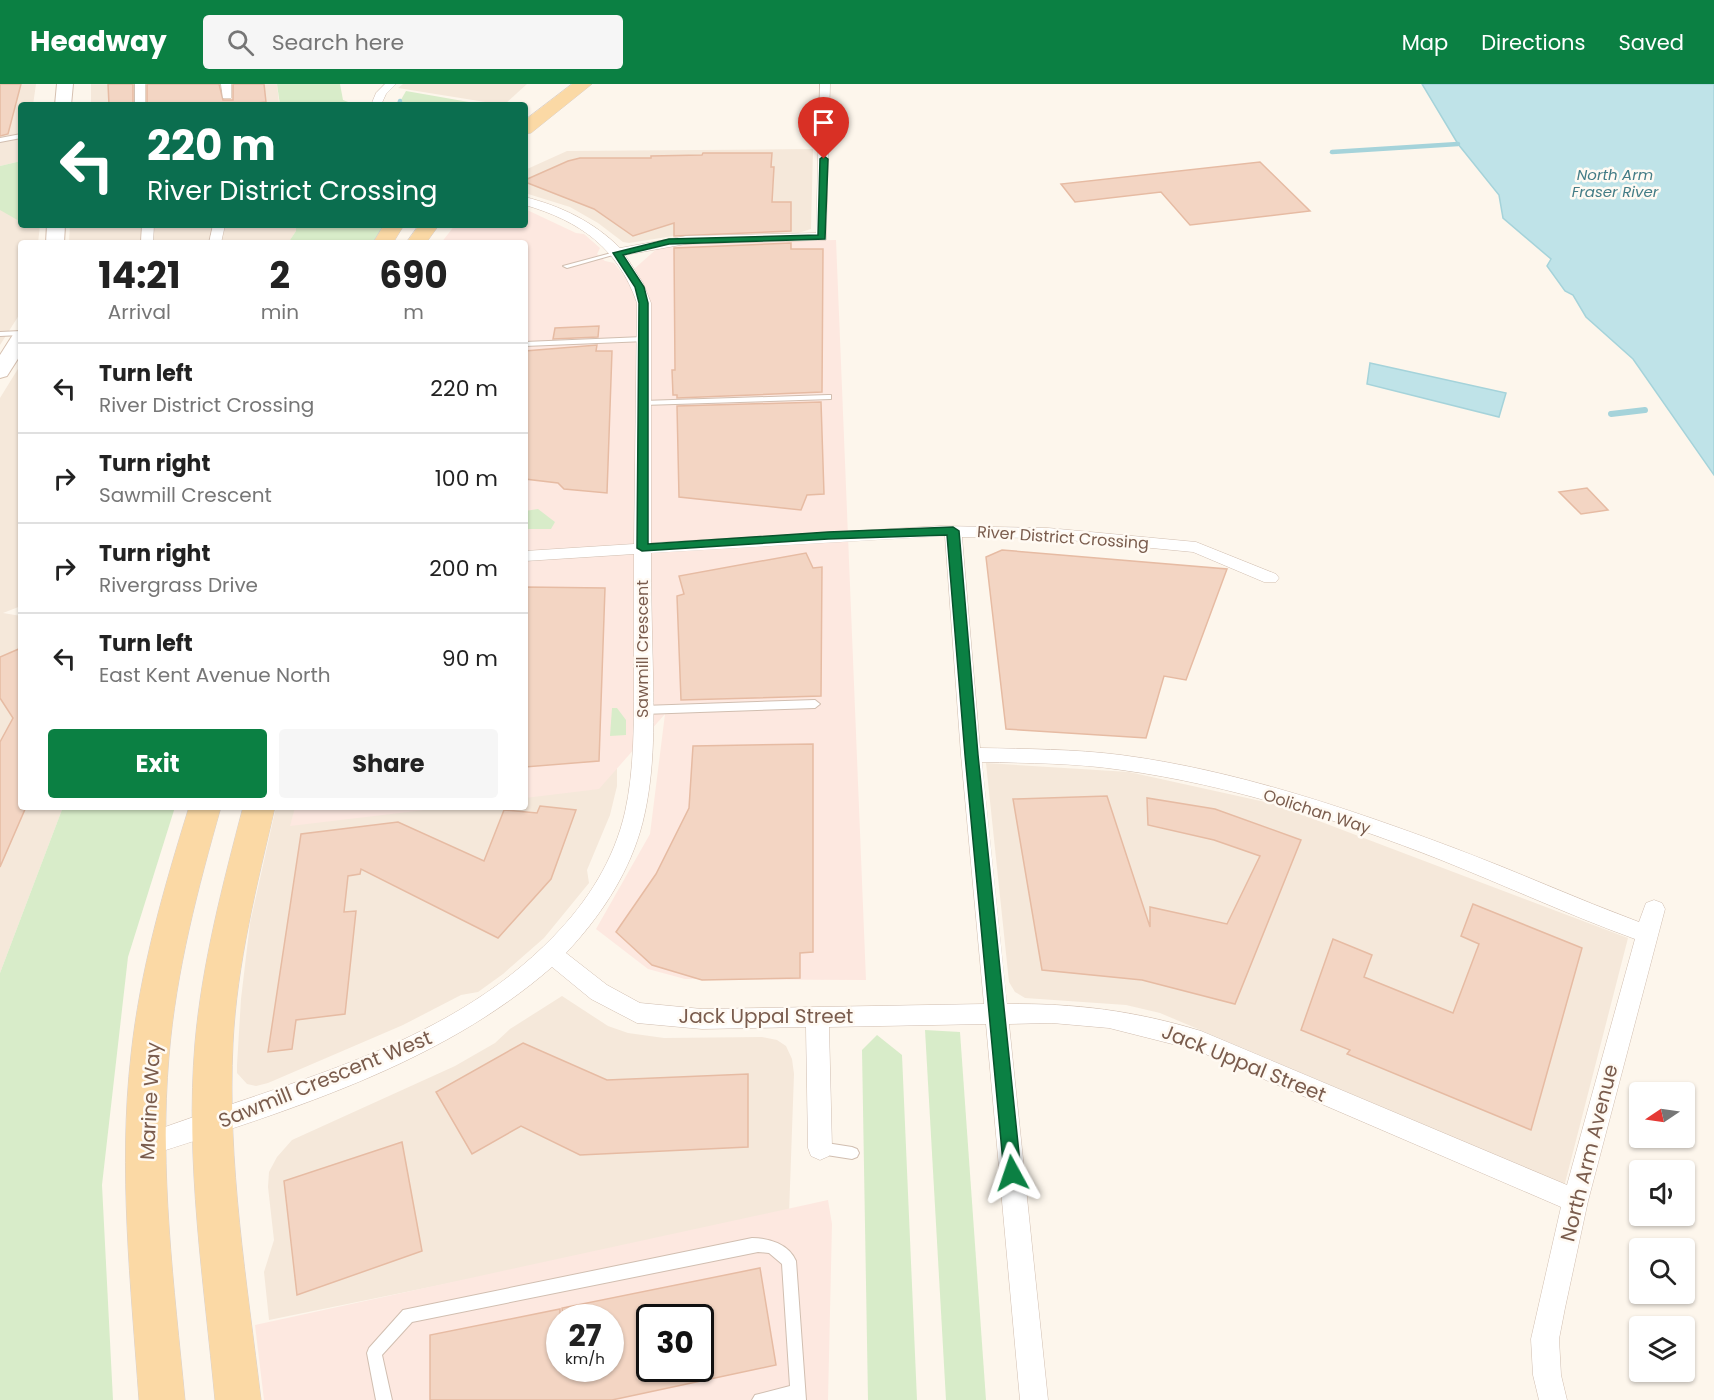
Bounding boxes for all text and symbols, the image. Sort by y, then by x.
search box [203,15,623,69]
text: Headway [30,22,167,61]
icon: search [224,26,257,59]
text: Search here [272,27,404,58]
text: Map [1402,28,1448,57]
text: Directions [1481,28,1585,57]
text: Saved [1618,28,1684,57]
pin [798,97,849,159]
icon: arrive [807,106,840,139]
text: 220 m [147,116,276,175]
icon: left [48,126,126,204]
water label: North Arm Fraser River [1572,164,1659,202]
text: River District Crossing [147,172,438,209]
text: 14:21 [98,250,180,301]
text: 2 [270,250,290,301]
text: 690 [379,250,448,301]
text: Arrival [108,298,171,326]
text: min [261,298,299,326]
text: m [403,298,424,326]
text: Turn left [99,358,193,389]
icon: left [48,372,81,405]
text: 220 m [430,373,498,404]
text: River District Crossing [99,391,314,419]
text: Turn right [99,448,210,479]
icon: right [48,462,81,495]
text: 100 m [435,463,498,494]
text: Sawmill Crescent [99,481,272,509]
street label: River District Crossing [976,520,1150,555]
text: Turn right [99,538,210,569]
icon: right [48,552,81,585]
text: 200 m [429,553,498,584]
text: Rivergrass Drive [99,571,258,599]
street label: Sawmill Crescent [631,580,654,718]
text: Turn left [99,628,193,659]
icon: left [48,642,81,675]
text: 90 m [442,643,498,674]
text: East Kent Avenue North [99,661,330,689]
button: Exit [48,729,267,798]
button: Share [279,729,498,798]
street label: Oolichan Way [1260,783,1373,840]
street label: Jack Uppal Street [679,1002,853,1030]
street label: Jack Uppal Street [1158,1017,1330,1109]
street label: Sawmill Crescent West [214,1023,436,1135]
street label: Marine Way [133,1041,167,1161]
street label: North Arm Avenue [1553,1061,1625,1245]
north arrow [1629,1082,1695,1148]
map controls [1629,1082,1695,1382]
position arrow [980,1141,1044,1205]
button: sound [1629,1160,1695,1226]
button: search [1629,1238,1695,1304]
speed limit sign: 30 [636,1304,714,1382]
text: 27 [568,1314,602,1357]
button: layers [1629,1316,1695,1382]
text: km/h [565,1348,605,1369]

